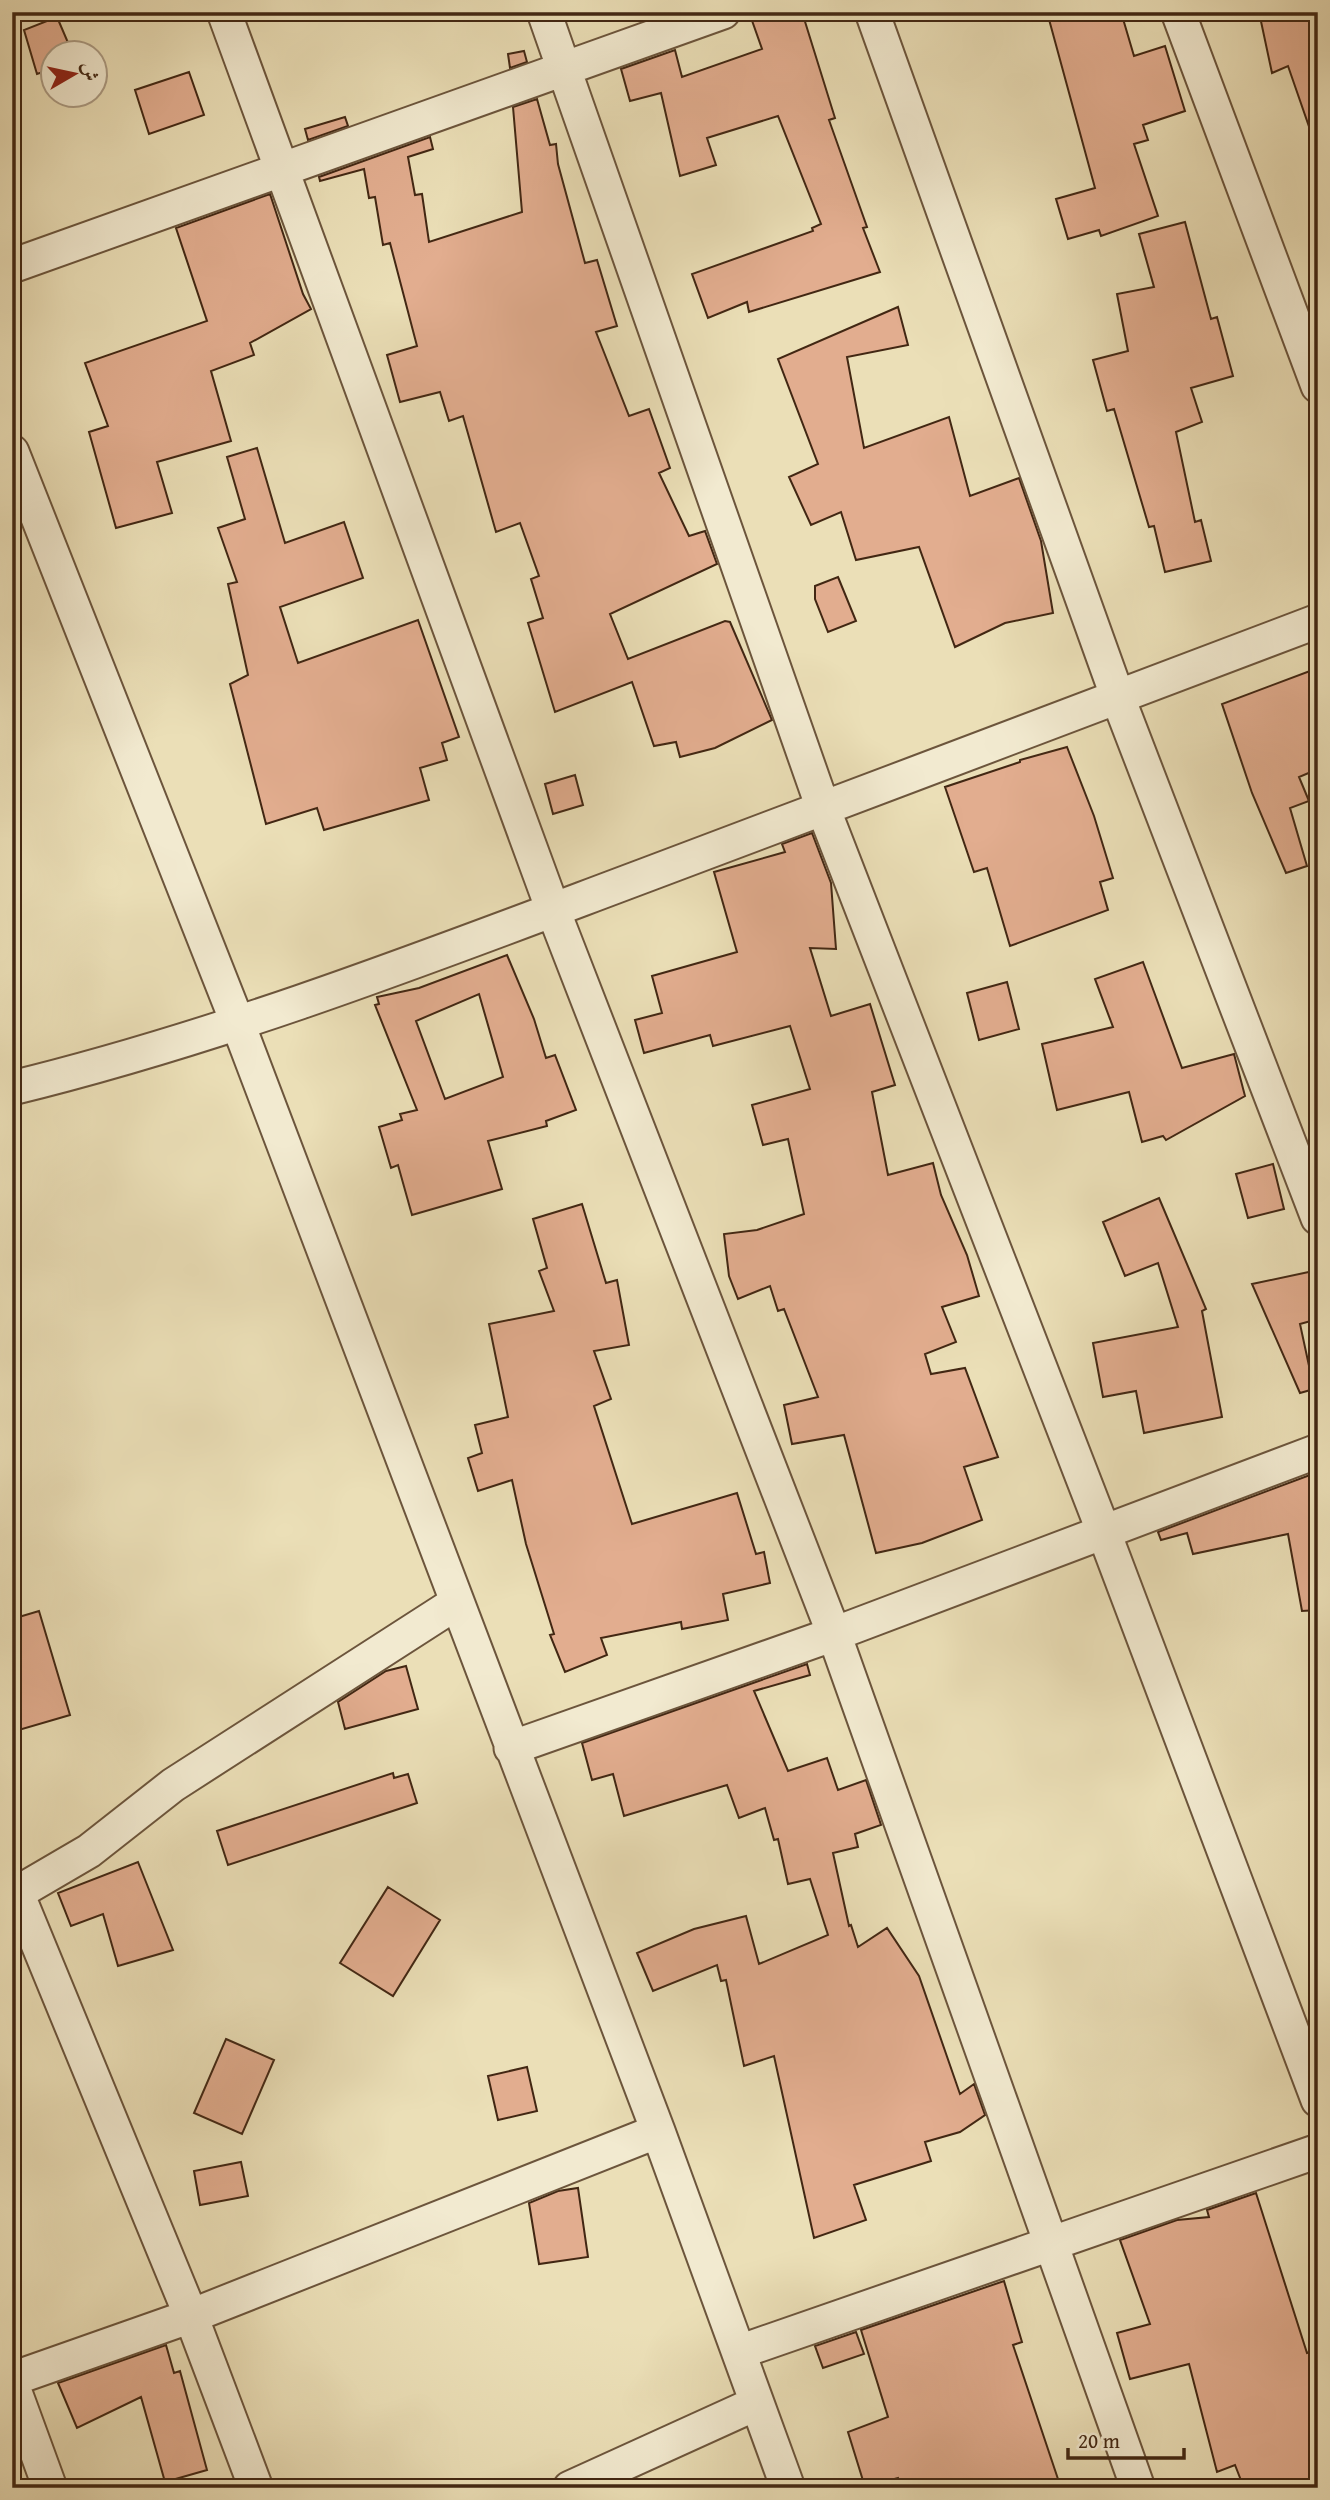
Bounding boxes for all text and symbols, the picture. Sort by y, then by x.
north arrow [38,38,108,108]
text: ش [75,60,106,83]
scale bar [1068,2416,1183,2460]
text: 20 m [1078,2425,1120,2456]

